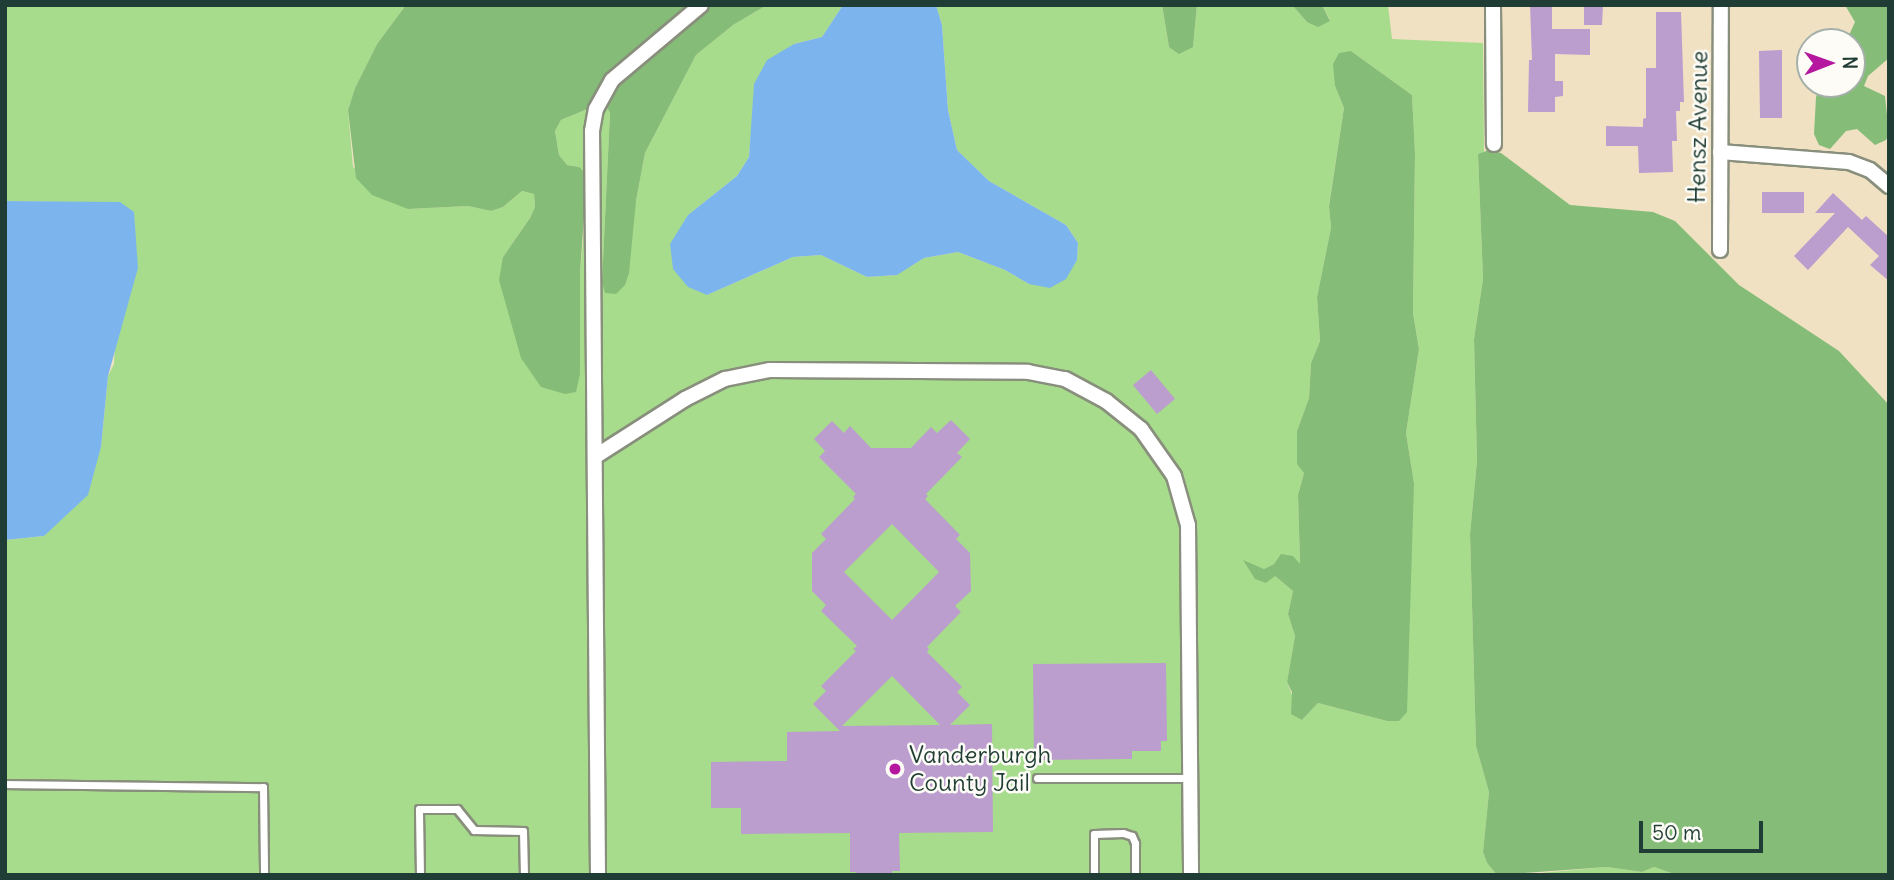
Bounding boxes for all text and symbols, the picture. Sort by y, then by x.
north arrow [1796,28,1866,98]
street label: Hensz Avenue [1682,51,1714,203]
text: N [1838,56,1862,69]
place label: Vanderburgh County Jail [909,741,1051,797]
marker: Vanderburgh County Jail [887,761,903,777]
scale bar [1642,806,1766,850]
text: 50 m [1652,819,1701,846]

